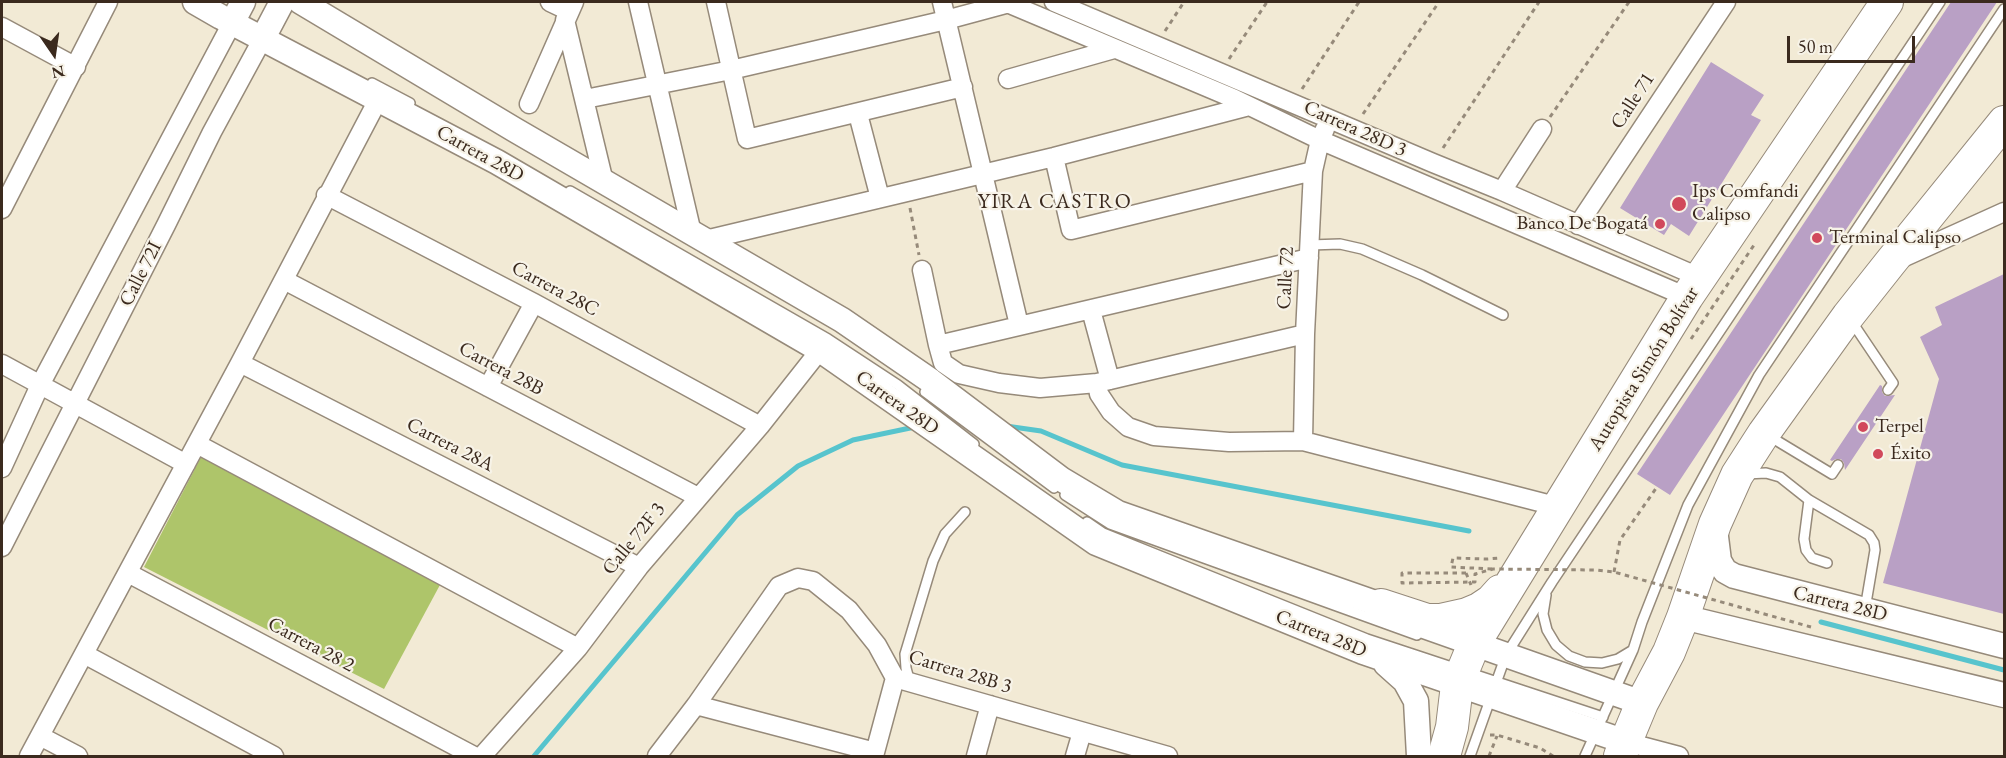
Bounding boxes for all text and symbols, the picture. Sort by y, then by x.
north arrow [24,24,84,84]
scale bar [1790,24,1918,62]
text: 50 m [1798,35,1833,58]
text: N [49,60,67,84]
street label: Calle 71 [1606,68,1660,134]
street label: Carrera 28D 3 [1300,96,1410,162]
street label: Carrera 28D [432,120,528,188]
place label: Ips Comfandi Calipso [1692,180,1799,227]
district label: YIRA CASTRO [978,189,1132,215]
marker: Ips Comfandi Calipso [1670,195,1688,213]
place label: Banco De Bogatá [1517,212,1648,236]
marker: Banco De Bogatá [1653,217,1667,231]
place label: Terminal Calipso [1829,226,1961,250]
marker: Terminal Calipso [1810,231,1824,245]
street label: Calle 72I [115,238,167,310]
street label: Calle 72 [1272,246,1300,310]
street label: Carrera 28C [507,256,603,322]
street label: Autopista Simón Bolívar [1584,283,1704,455]
street label: Carrera 28B [454,337,548,401]
street label: Carrera 28D [851,366,943,440]
street label: Carrera 28A [402,413,498,477]
place label: Terpel [1875,415,1924,439]
marker: Terpel [1856,420,1870,434]
place label: Éxito [1890,442,1931,466]
marker: Éxito [1871,447,1885,461]
street label: Calle 72F 3 [597,498,671,580]
street label: Carrera 28D [1790,581,1890,627]
street label: Carrera 28D [1272,605,1370,663]
street label: Carrera 28 2 [264,612,358,678]
street label: Carrera 28B 3 [906,645,1014,699]

